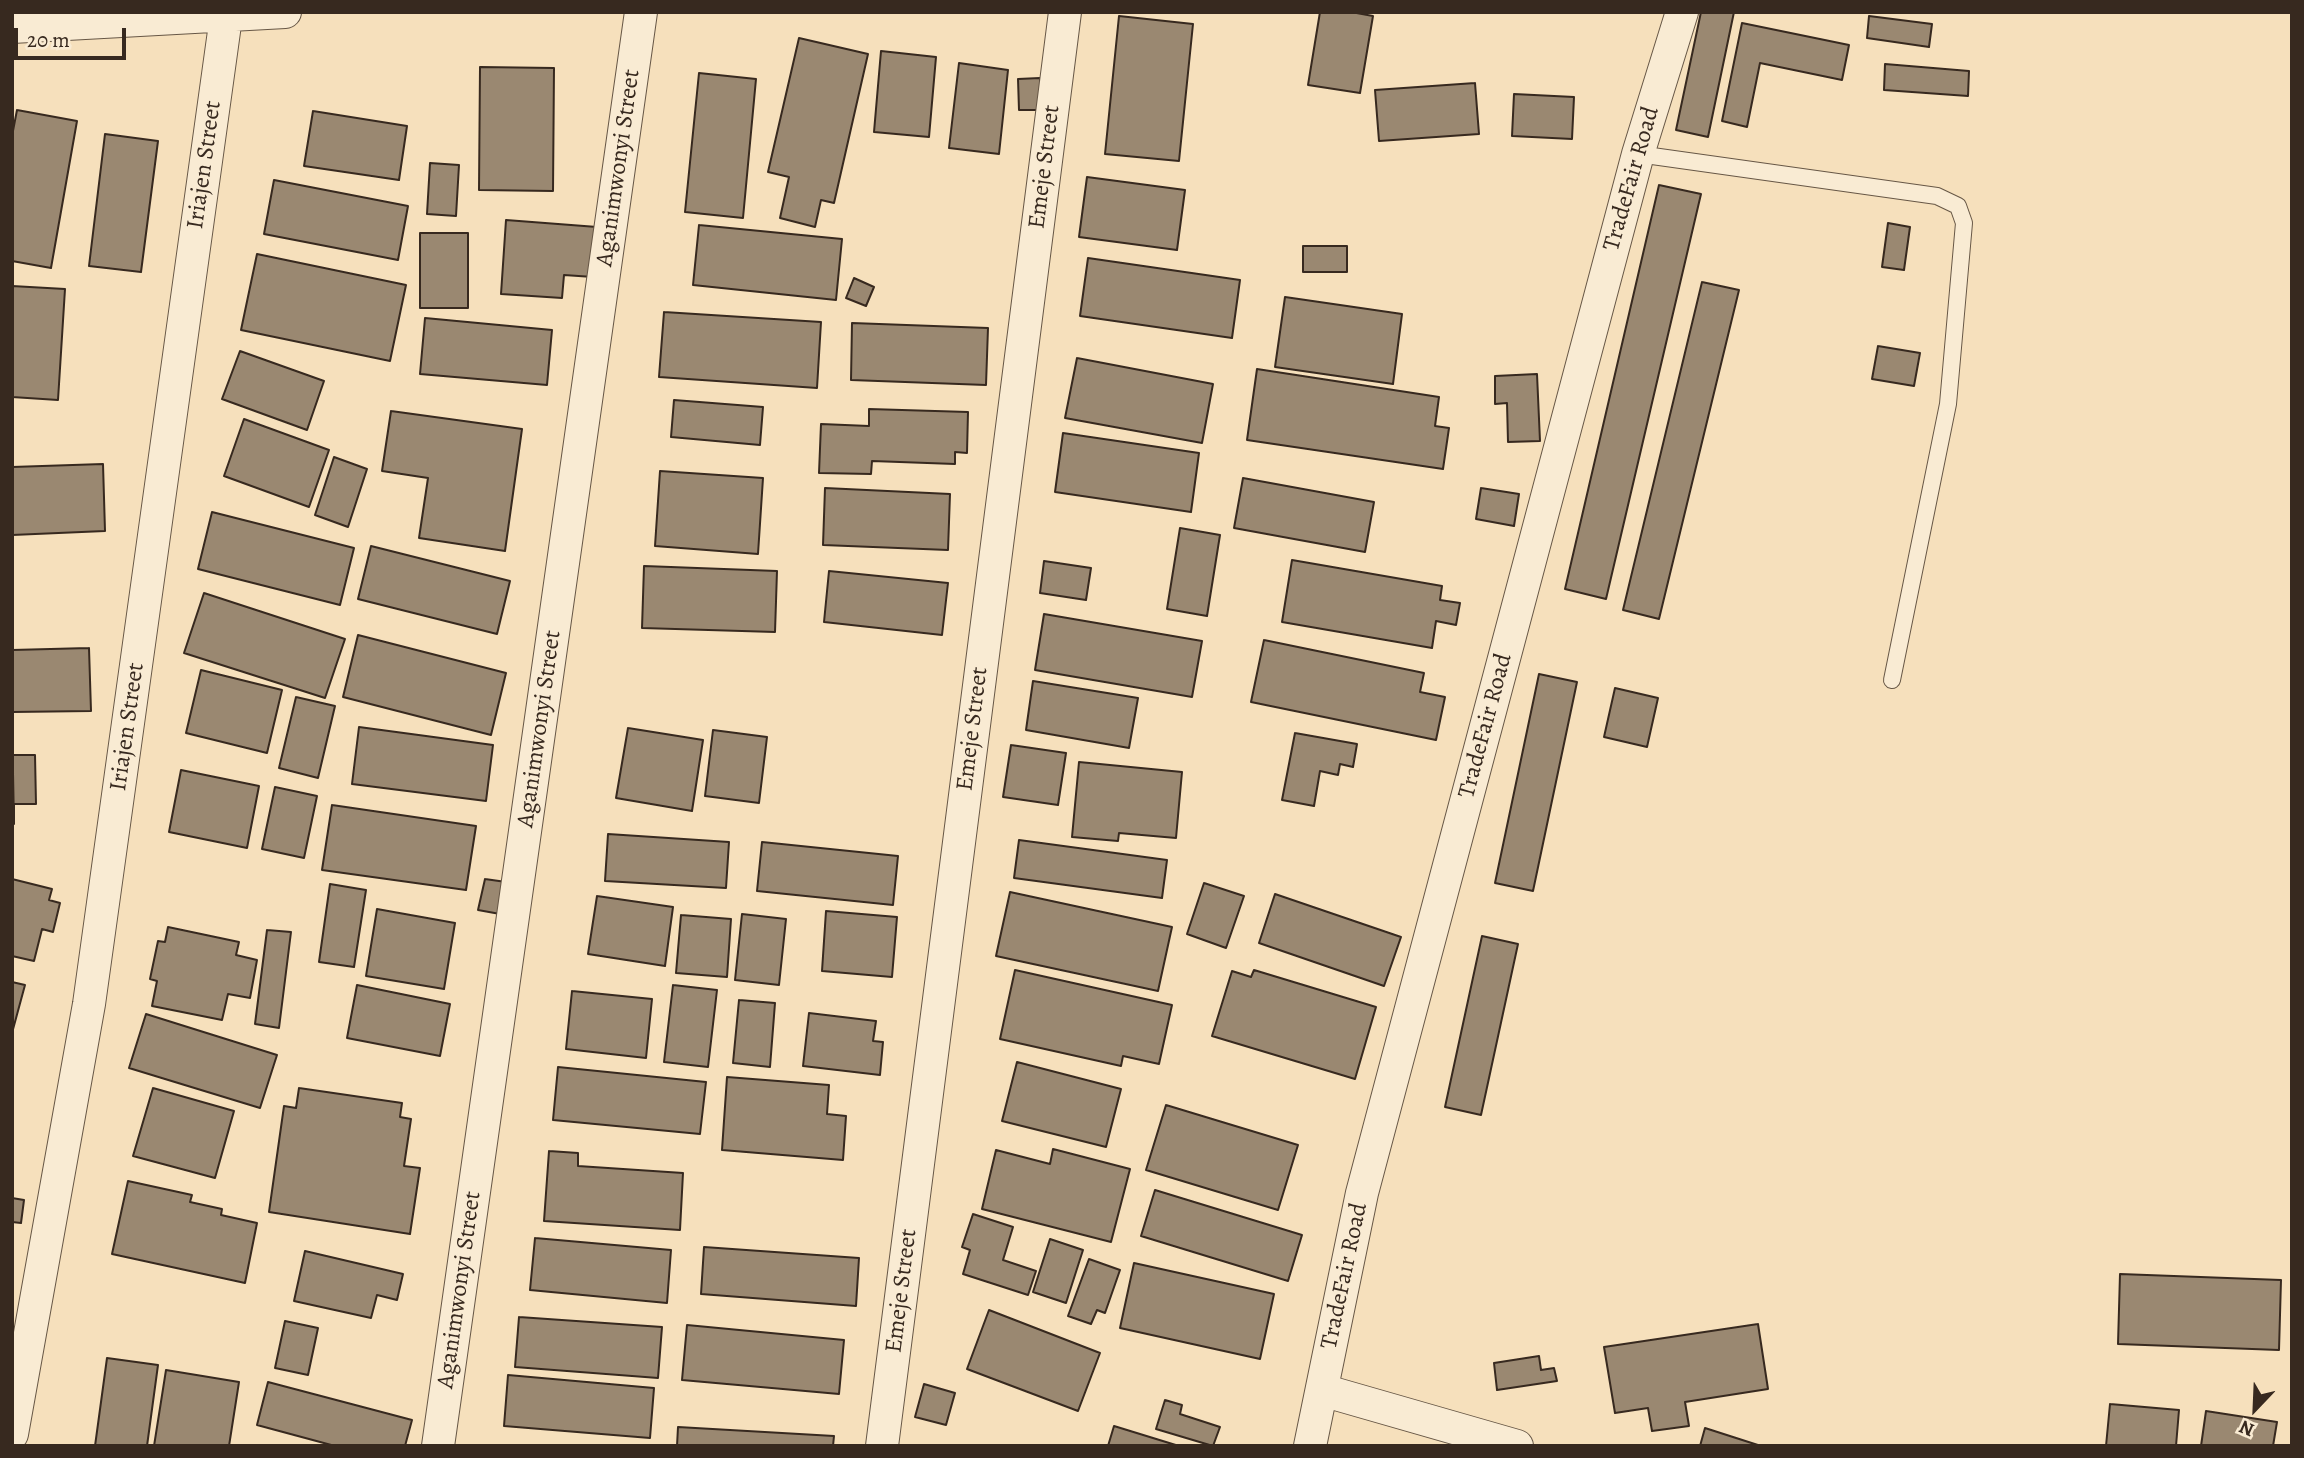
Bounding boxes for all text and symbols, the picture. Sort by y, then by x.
scale bar [18,14,130,58]
text: 20 m [27,26,70,54]
street label: Aganimwonyi Street [591,68,647,268]
street label: Iriajen Street [182,99,228,231]
street label: Emeje Street [1023,103,1067,231]
street label: TradeFair Road [1598,104,1666,254]
street label: Aganimwonyi Street [512,629,568,829]
street label: TradeFair Road [1453,651,1519,801]
street label: Iriajen Street [105,661,151,793]
street label: Emeje Street [951,665,995,793]
street label: Aganimwonyi Street [432,1190,488,1390]
street label: TradeFair Road [1315,1200,1375,1352]
street label: Emeje Street [880,1227,924,1355]
north arrow [2220,1374,2290,1444]
text: N [2235,1414,2258,1443]

